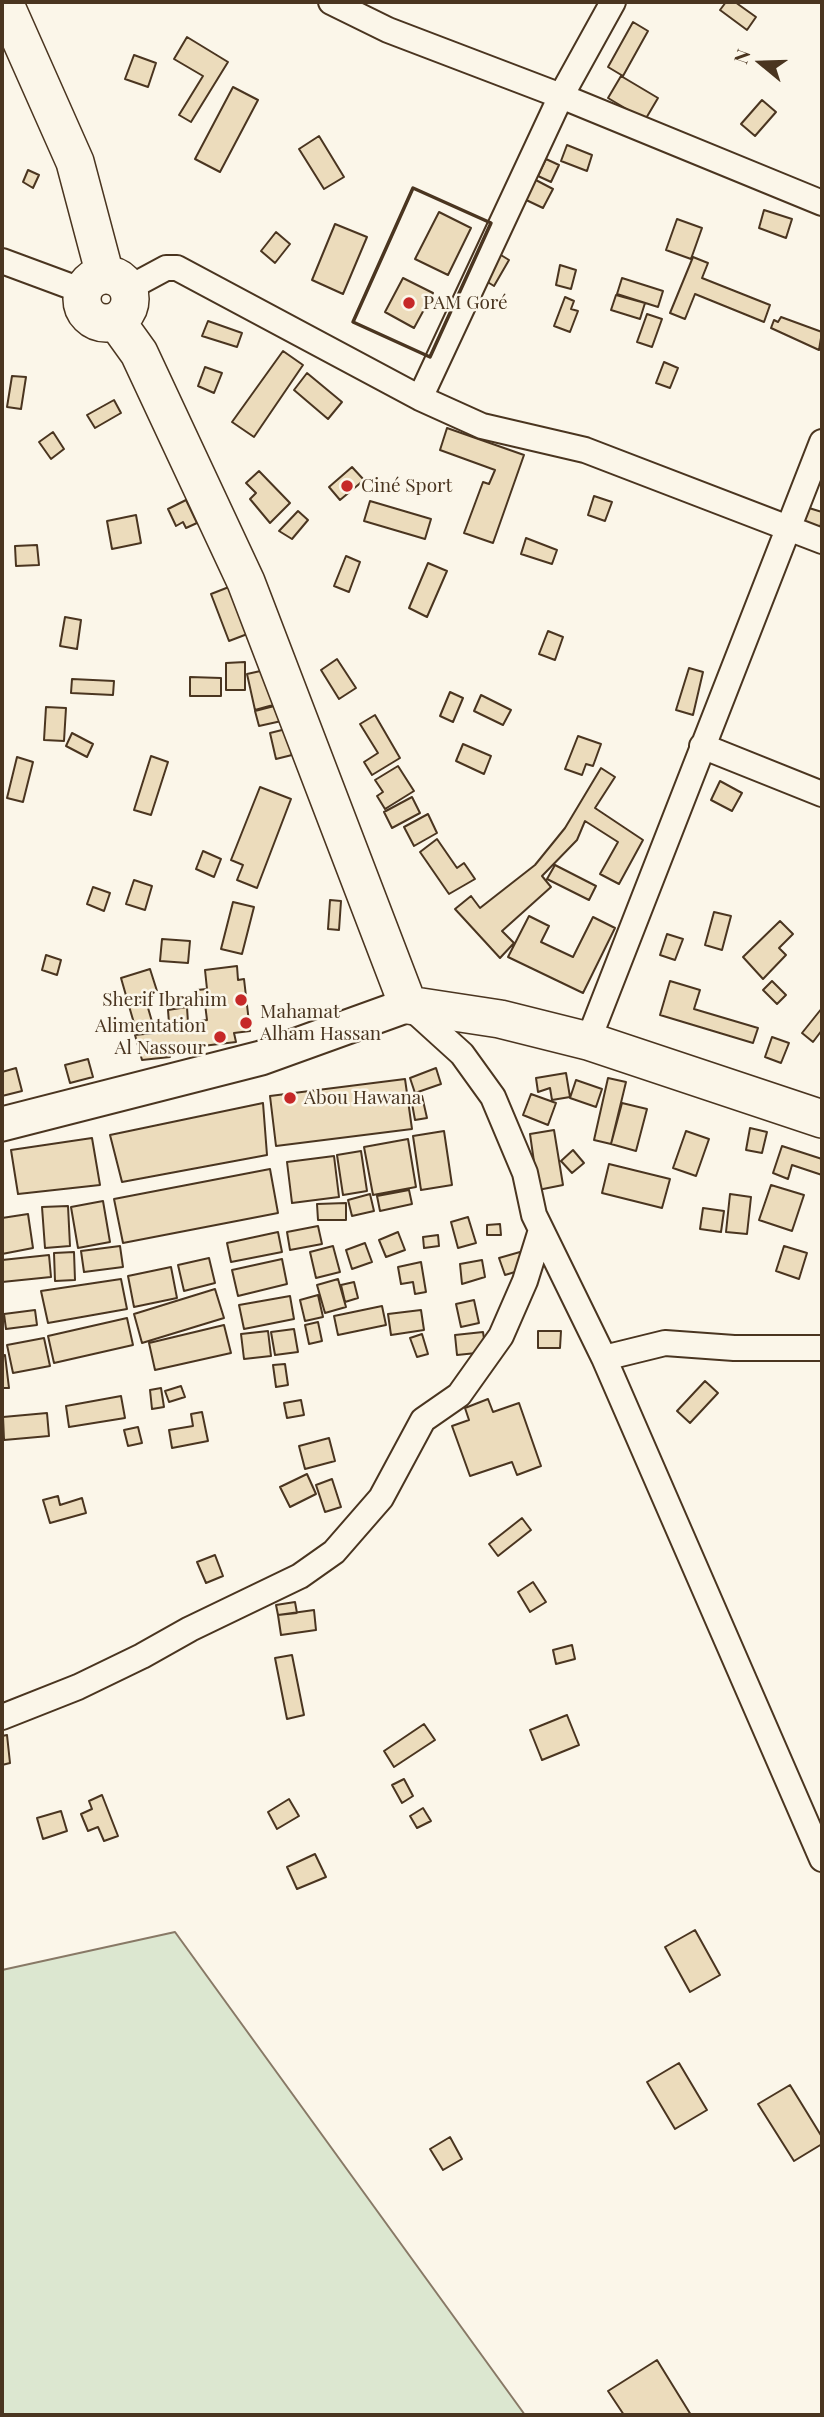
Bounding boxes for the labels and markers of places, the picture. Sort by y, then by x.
place label: PAM Goré [423,292,508,314]
marker: PAM Goré [401,295,417,311]
place label: Ciné Sport [361,475,452,497]
marker: Ciné Sport [339,478,355,494]
place label: Sherif Ibrahim [102,989,227,1011]
marker: Sherif Ibrahim [233,992,249,1008]
place label: Mahamat Alham Hassan [260,1001,381,1045]
place label: Alimentation Al Nassour [95,1015,206,1059]
marker: Mahamat Alham Hassan [238,1015,254,1031]
marker: Alimentation Al Nassour [212,1029,228,1045]
place label: Abou Hawana [304,1087,421,1109]
marker: Abou Hawana [282,1090,298,1106]

